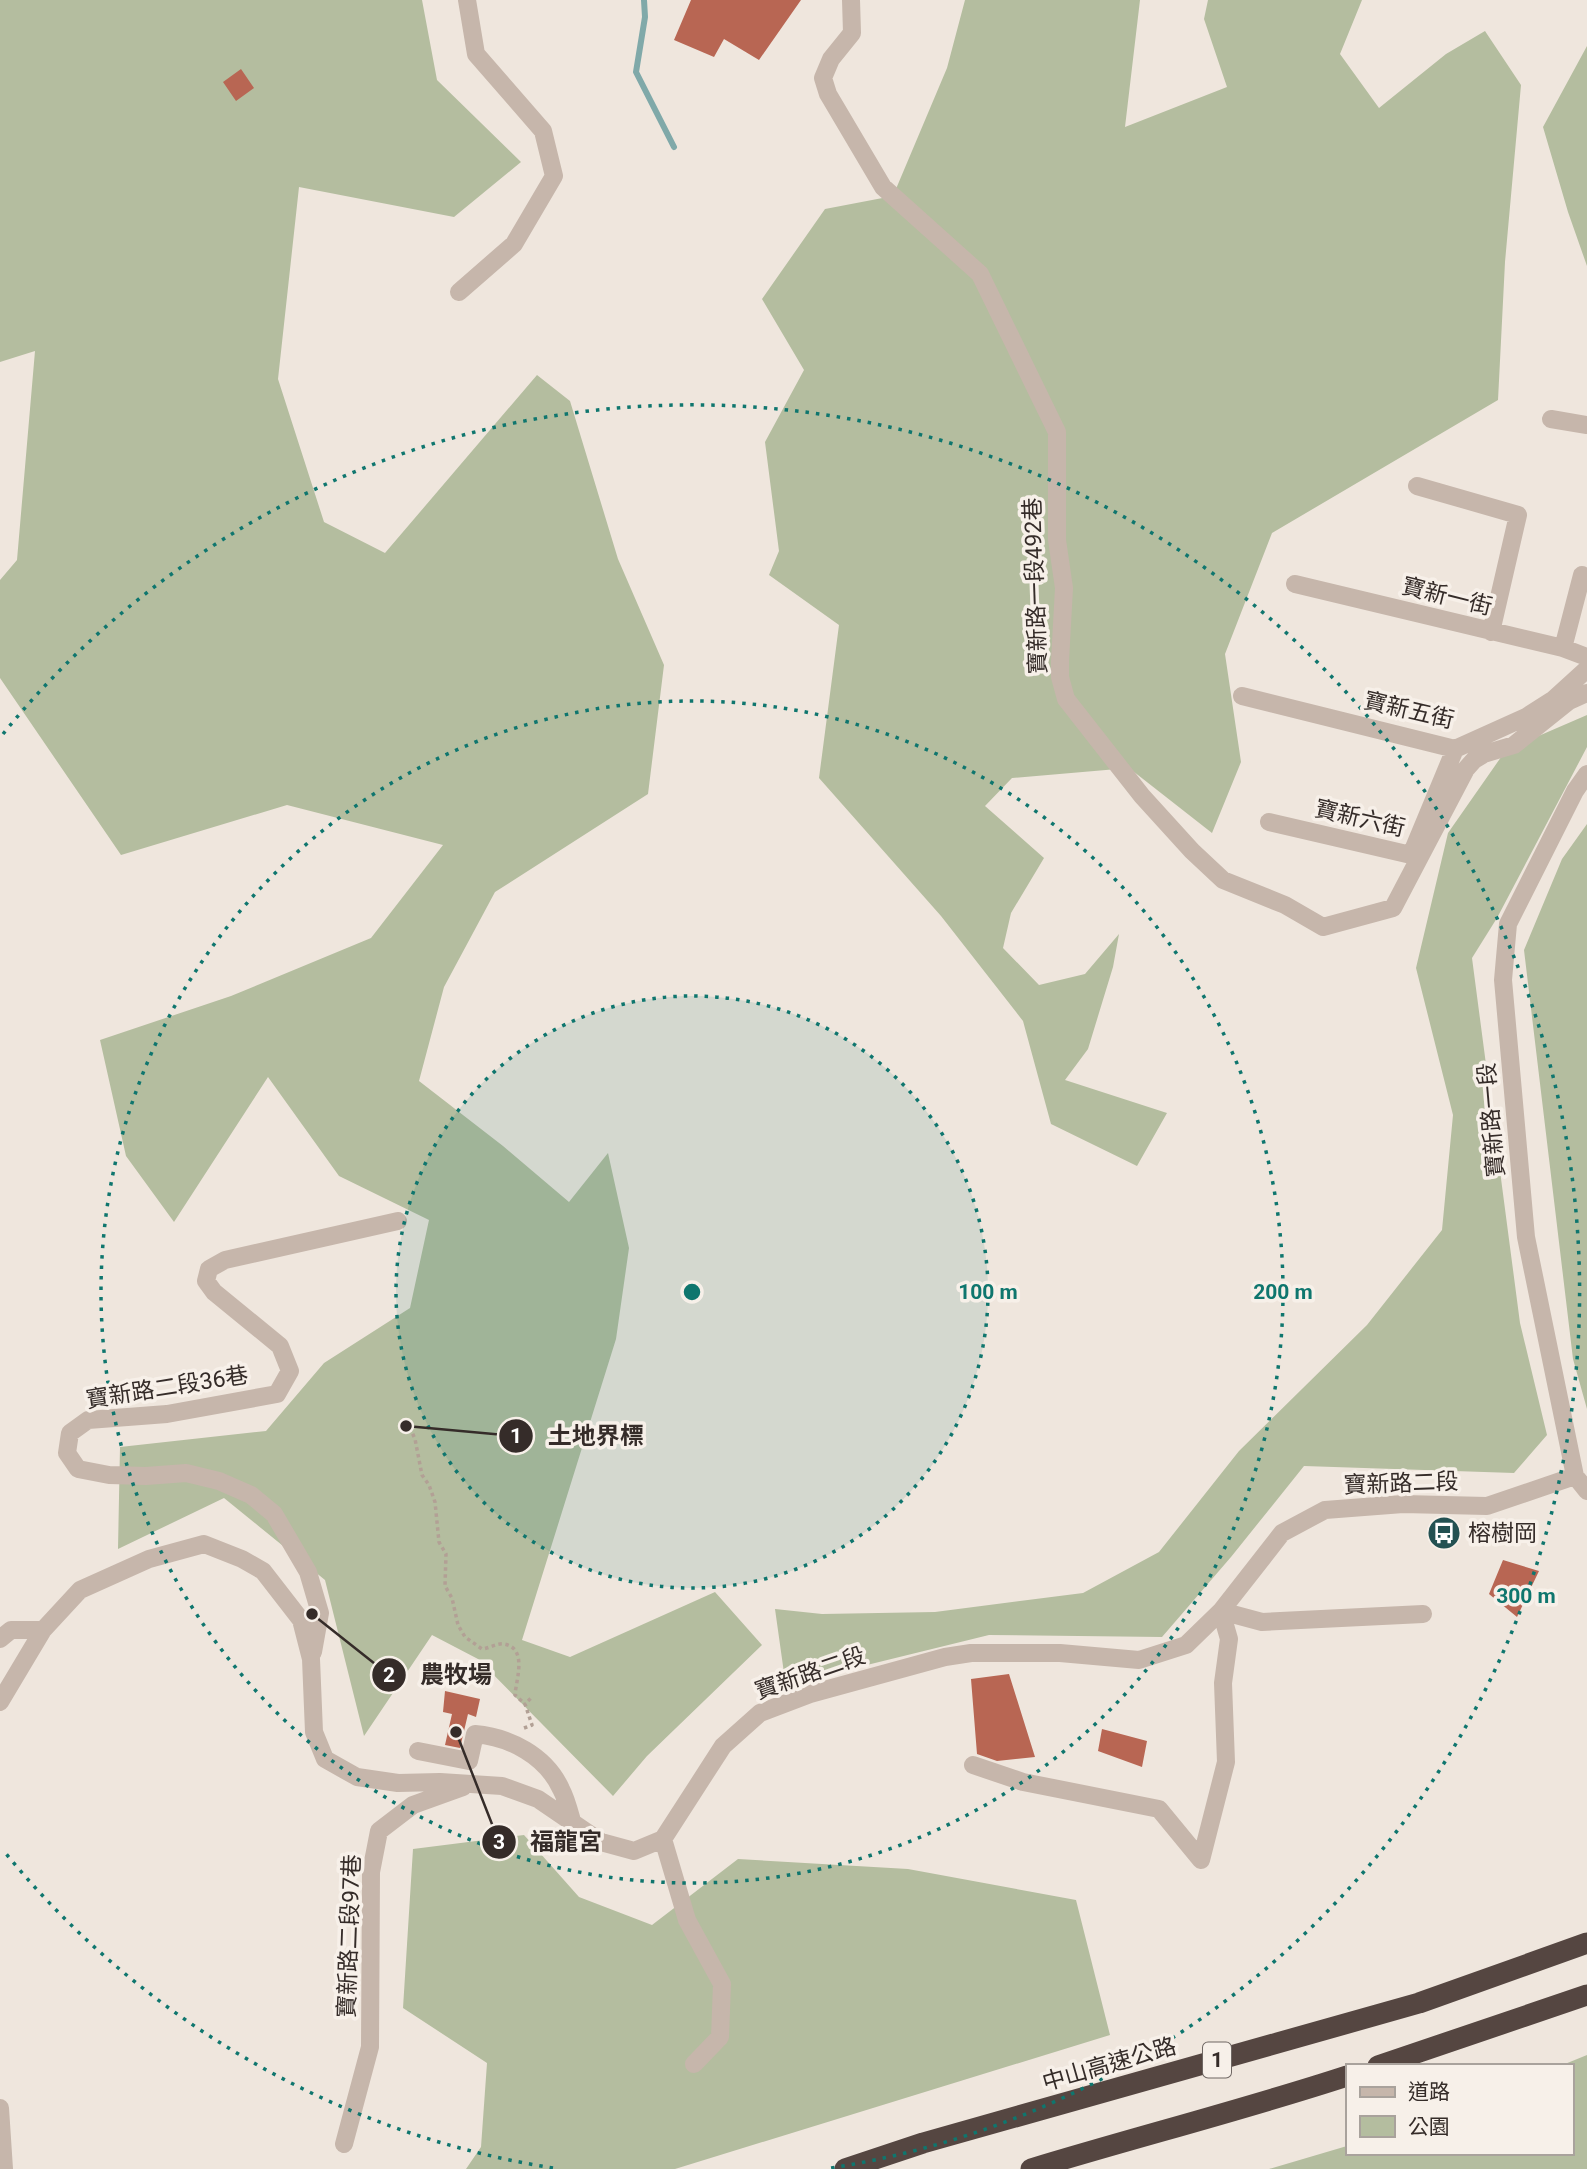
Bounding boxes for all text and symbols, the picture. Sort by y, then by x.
street label: 寶新路一段492巷 [1019,497,1052,675]
street label: 寶新一街 [1399,572,1495,621]
street label: 寶新五街 [1361,687,1457,734]
street label: 寶新六街 [1312,795,1408,842]
street label: 寶新路一段 [1473,1061,1510,1178]
centre of rings [680,1280,704,1304]
text: 100 m [958,1280,1018,1304]
text: 200 m [1253,1280,1313,1304]
street label: 寶新路二段36巷 [84,1361,250,1414]
callout: 土地界標 [499,1413,658,1458]
text: 土地界標 [548,1422,644,1450]
text: 1 [510,1424,522,1448]
street label: 寶新路二段 [1343,1468,1459,1499]
bus stop icon: 榕樹岡 [1425,1514,1463,1552]
place label: 榕樹岡 [1468,1520,1537,1547]
text: 300 m [1496,1584,1556,1608]
street label: 寶新路二段 [751,1642,869,1705]
callout: 農牧場 [371,1653,506,1698]
text: 農牧場 [420,1661,492,1689]
text: 2 [383,1663,395,1687]
callout: 福龍宮 [481,1819,616,1864]
text: 福龍宮 [530,1828,602,1856]
text: 3 [493,1830,505,1854]
street label: 寶新路二段97巷 [333,1854,366,2018]
street label: 中山高速公路 [1039,2032,1179,2096]
road number: 1 [1203,2042,1231,2078]
legend [1346,2064,1573,2155]
text: 道路 [1408,2080,1450,2104]
text: 公園 [1408,2115,1450,2139]

